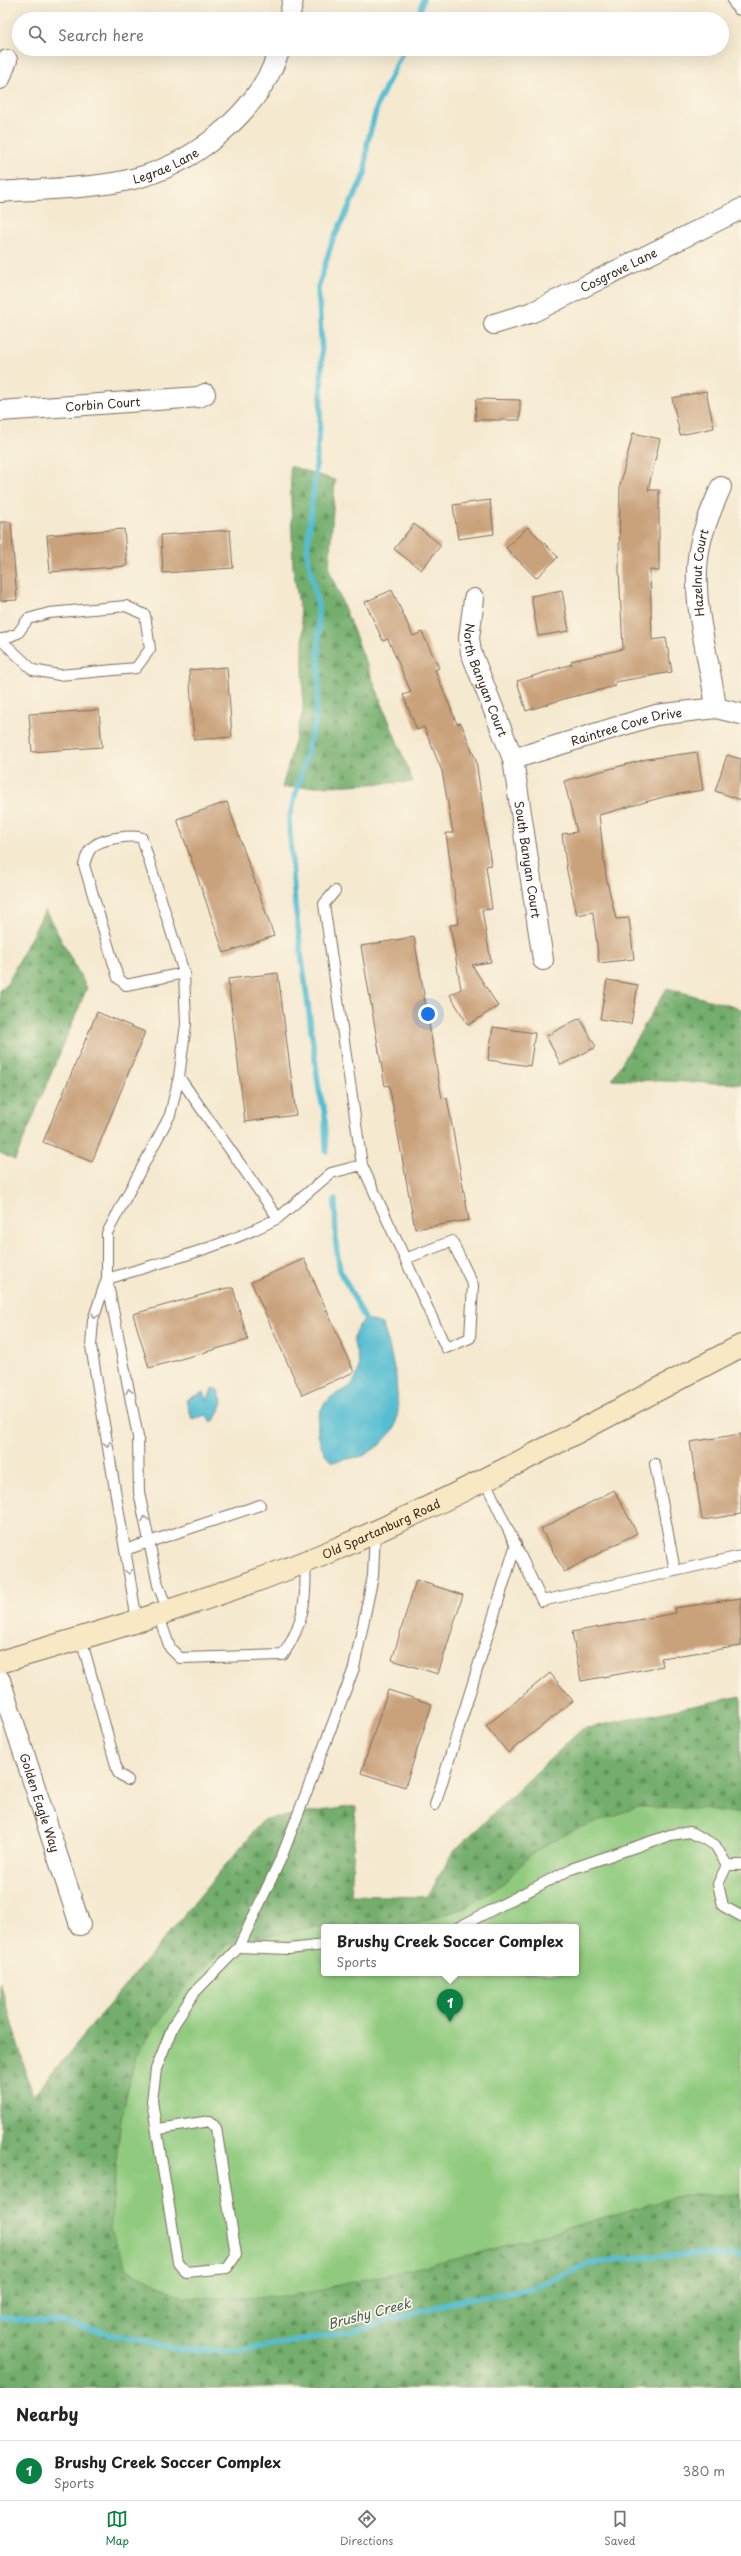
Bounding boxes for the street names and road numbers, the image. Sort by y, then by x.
street label: Legrae Lane [131,143,202,188]
street label: Cosgrove Lane [577,243,660,296]
street label: Corbin Court [65,392,141,415]
street label: Hazelnut Court [688,526,713,618]
street label: North Banyan Court [460,622,512,739]
street label: Raintree Cove Drive [568,703,683,750]
street label: South Banyan Court [510,800,546,919]
street label: Old Spartanburg Road [319,1494,443,1563]
street label: Golden Eagle Way [15,1751,65,1855]

